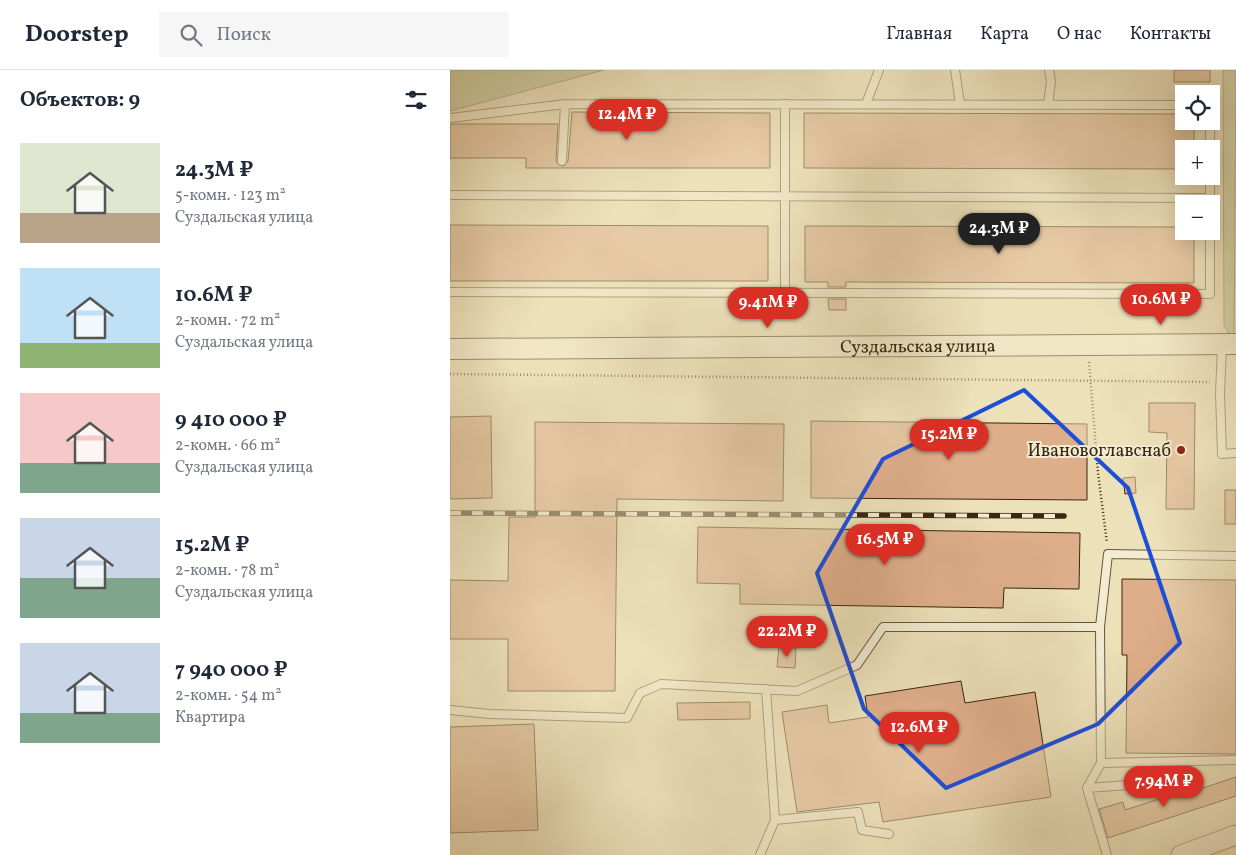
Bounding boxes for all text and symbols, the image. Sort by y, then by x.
search box [159,12,509,57]
text: Doorstep [25,18,129,52]
icon: search [177,21,205,49]
text: Поиск [217,22,271,48]
text: Главная [886,22,952,47]
text: Карта [980,22,1029,47]
text: О нас [1057,22,1102,47]
text: Контакты [1130,22,1211,47]
map controls [1175,85,1220,240]
button: locate [1175,85,1220,130]
text: Объектов: 9 [20,86,140,115]
icon: filters [402,86,430,114]
pin: 12.4M ₽ [581,98,673,141]
text: 12.4M ₽ [598,104,656,126]
button: + [1175,140,1220,185]
text: 24.3M ₽ [175,156,254,185]
icon: home [60,163,120,223]
text: 5-комн. · 123 m² [175,185,286,207]
button: − [1175,195,1220,240]
text: Суздальская улица [175,207,313,229]
pin: 24.3M ₽ [953,212,1045,255]
text: 24.3M ₽ [969,218,1029,240]
text: 10.6M ₽ [175,281,253,310]
pin: 10.6M ₽ [1115,284,1207,326]
pin: 9.41M ₽ [722,286,814,329]
icon: home [60,288,120,348]
text: 10.6M ₽ [1131,289,1191,311]
text: 9.41M ₽ [738,292,798,314]
text: 2-комн. · 72 m² [175,310,280,332]
text: Суздальская улица [175,332,313,354]
street label: Суздальская улица [840,335,996,361]
text: 9 410 000 ₽ [175,406,287,435]
icon: home [60,413,120,473]
pin: 15.2M ₽ [903,418,995,461]
text: 15.2M ₽ [921,424,977,446]
text: 2-комн. · 66 m² [175,435,280,457]
place label: Ивановоглавснаб [1027,439,1171,464]
marker: Ивановоглавснаб [1175,444,1187,456]
text: Суздальская улица [175,457,313,479]
pin: 16.5M ₽ [839,524,931,566]
text: 16.5M ₽ [857,529,913,551]
text: 15.2M ₽ [175,531,249,560]
icon: home [60,538,120,598]
text: 2-комн. · 78 m² [175,560,280,582]
text: Суздальская улица [175,582,313,604]
pin: 22.2M ₽ [741,616,833,658]
text: 22.2M ₽ [757,621,817,643]
text: 7 940 000 ₽ [175,656,288,685]
icon: home [60,663,120,723]
text: 2-комн. · 54 m² [175,685,281,707]
text: Квартира [175,707,245,729]
pin: 12.6M ₽ [873,712,965,754]
text: 12.6M ₽ [890,717,948,739]
pin: 7.94M ₽ [1118,766,1210,808]
text: 7.94M ₽ [1135,771,1193,793]

